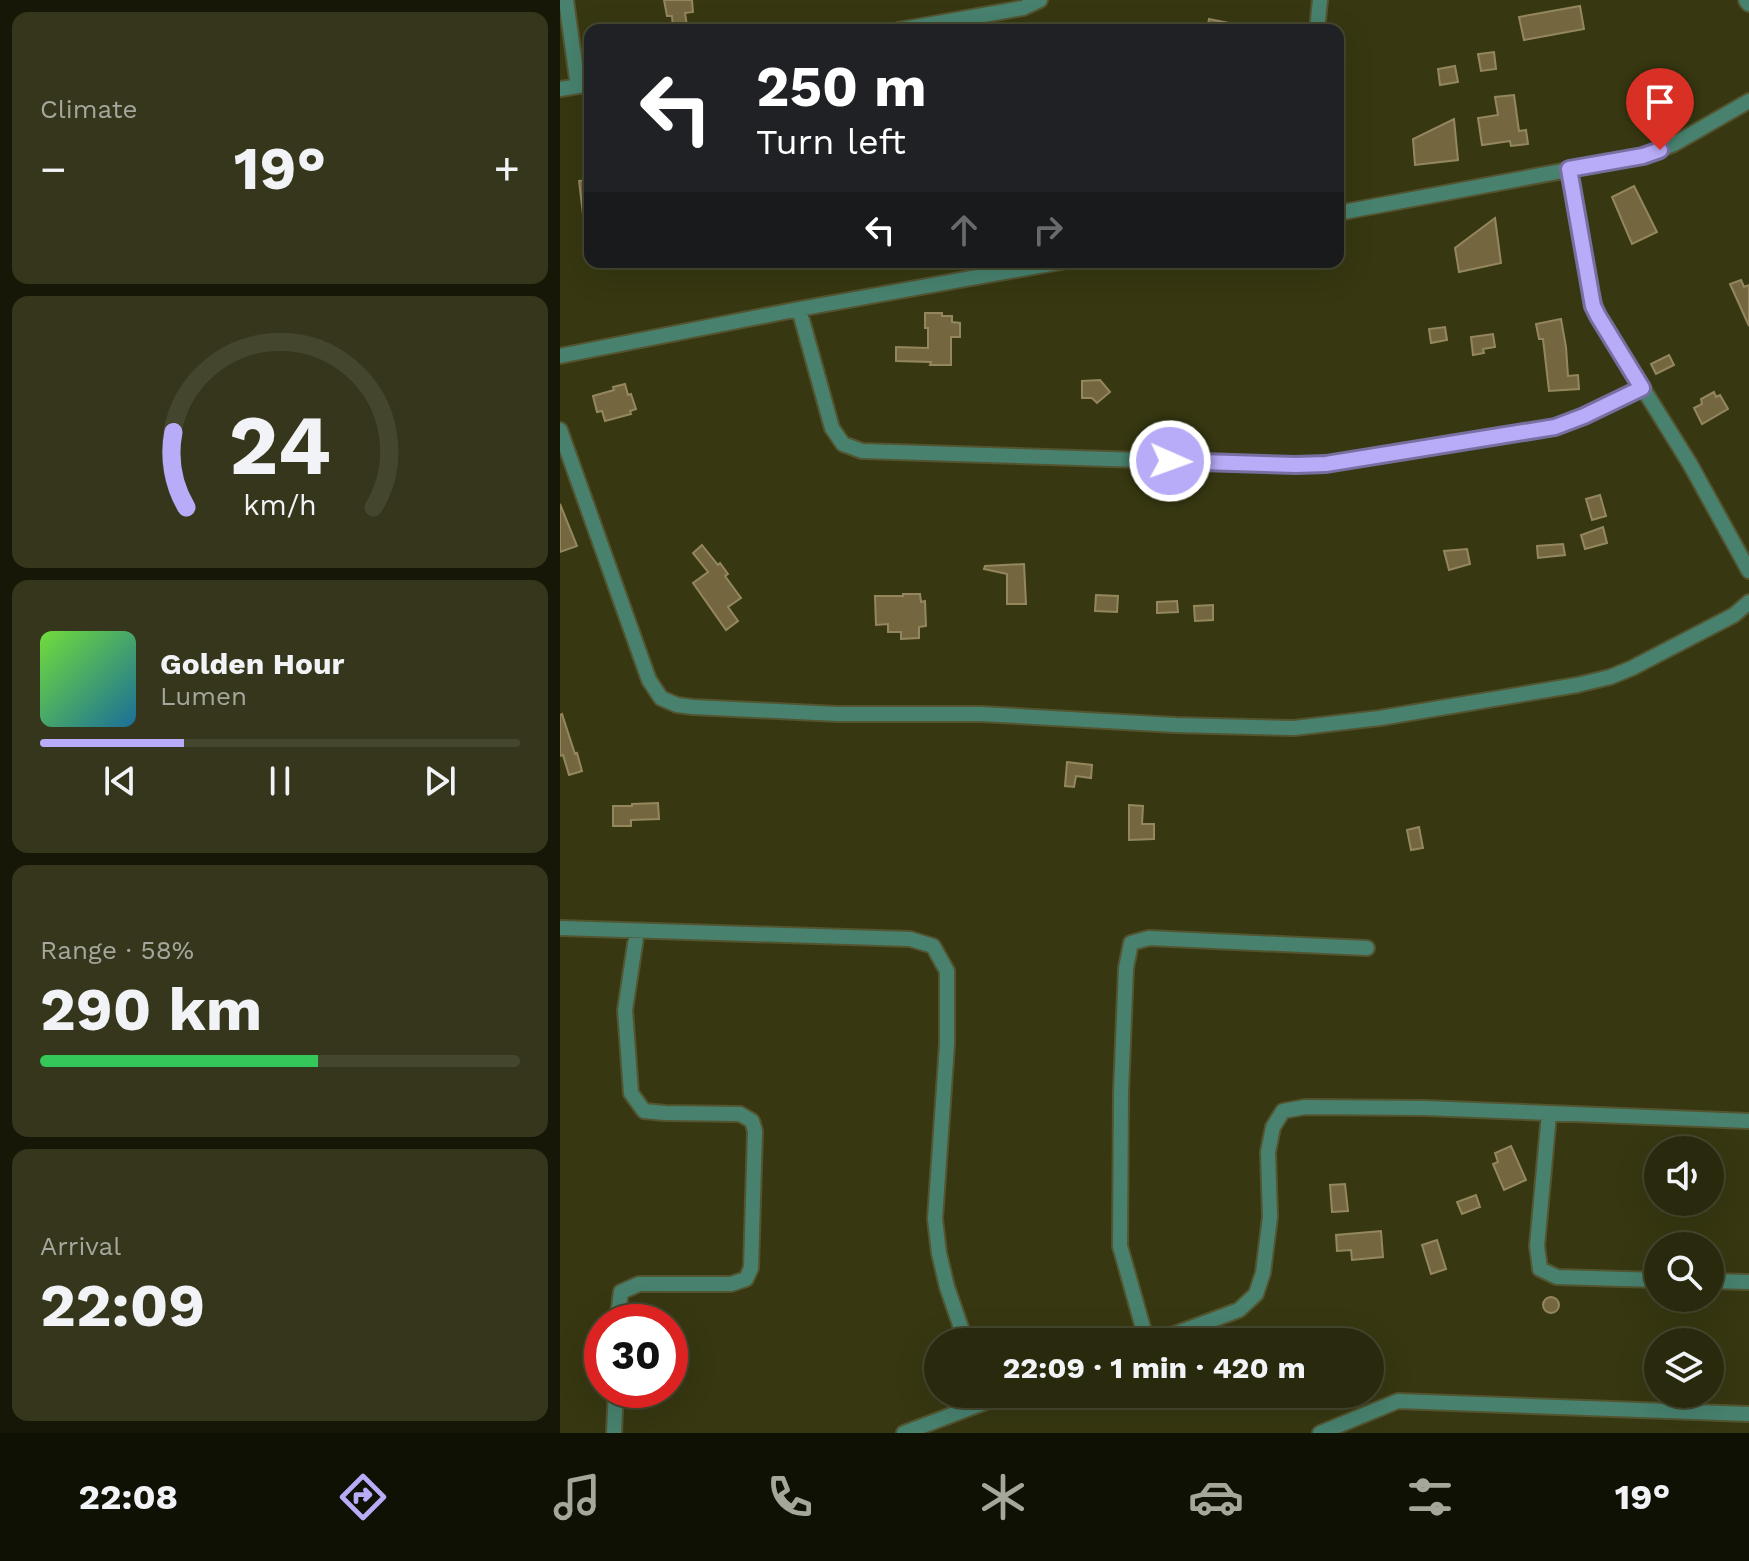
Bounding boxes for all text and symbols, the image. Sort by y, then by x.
text: 250 m [756,54,927,120]
icon: left [624,56,728,160]
pin [1626,68,1694,150]
icon: arrive [1638,80,1682,124]
text: Climate [40,94,138,124]
text: Turn left [756,121,906,163]
text: 19° [234,133,326,204]
text: − [40,143,67,195]
text: + [493,143,520,195]
icon: left [858,208,902,252]
icon: ahead [942,208,986,252]
icon: right [1026,208,1070,252]
text: 24 [229,397,331,494]
position arrow [1128,419,1212,503]
text: km/h [243,488,317,522]
text: Golden Hour [160,646,344,681]
text: Lumen [160,681,247,711]
icon: previous [98,759,142,803]
icon: pause [258,759,302,803]
icon: next [418,759,462,803]
text: Range · 58% [40,935,194,965]
text: 290 km [40,974,262,1045]
map controls [1644,1136,1724,1408]
button: sound [1644,1136,1724,1216]
text: Arrival [40,1231,121,1261]
button: search [1644,1232,1724,1312]
text: 22:09 [40,1270,205,1341]
speed limit sign: 30 [584,1304,688,1408]
button: layers [1644,1328,1724,1408]
text: 22:09 · 1 min · 420 m [1002,1350,1306,1385]
icon: directions [335,1469,391,1525]
icon: music [549,1469,605,1525]
icon: phone [762,1469,818,1525]
icon: climate [975,1469,1031,1525]
icon: car [1188,1469,1244,1525]
icon: filters [1402,1469,1458,1525]
text: 22:08 [79,1476,178,1518]
text: 19° [1615,1476,1670,1518]

